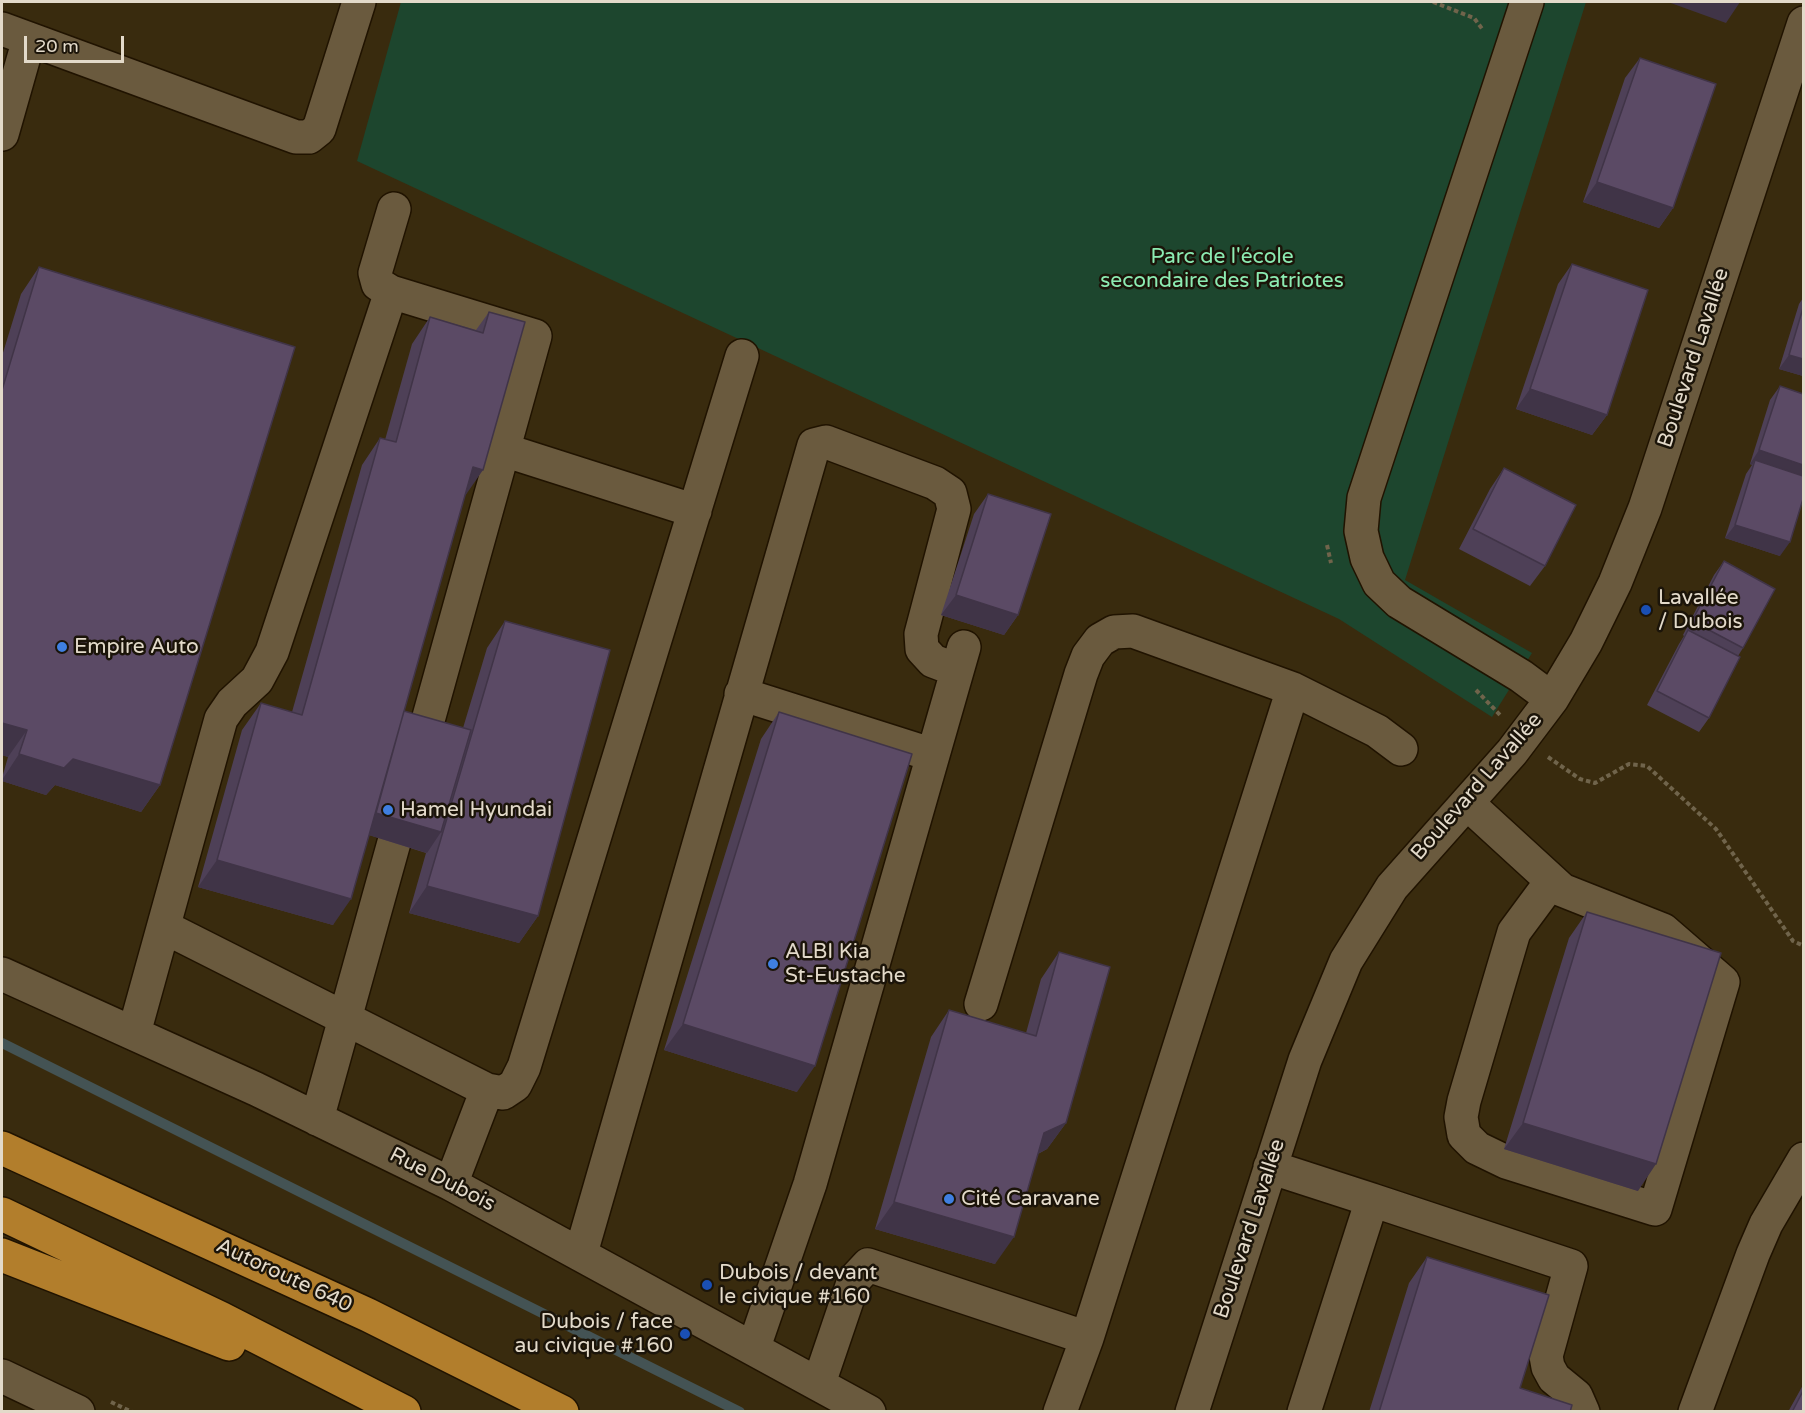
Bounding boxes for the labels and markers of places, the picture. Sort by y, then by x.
place label: Lavallée / Dubois [1658,585,1742,635]
marker: Lavallée / Dubois [1639,603,1653,617]
place label: Empire Auto [74,634,199,660]
marker: Empire Auto [55,640,69,654]
place label: Hamel Hyundai [400,797,552,823]
marker: Hamel Hyundai [381,803,395,817]
place label: ALBI Kia St-Eustache [785,939,906,989]
marker: ALBI Kia St-Eustache [766,957,780,971]
place label: Cité Caravane [961,1186,1100,1212]
marker: Cité Caravane [942,1192,956,1206]
place label: Dubois / devant le civique #160 [719,1260,877,1310]
marker: Dubois / devant le civique #160 [700,1278,714,1292]
place label: Dubois / face au civique #160 [514,1309,673,1359]
marker: Dubois / face au civique #160 [678,1327,692,1341]

